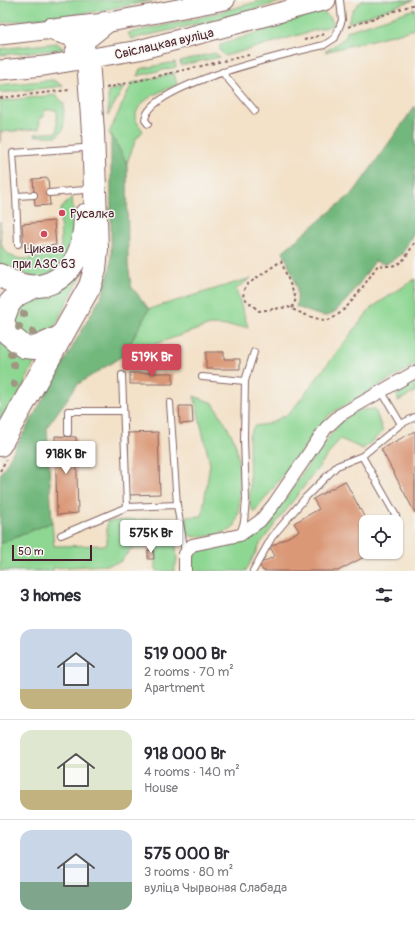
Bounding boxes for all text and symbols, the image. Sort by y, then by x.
street label: Свіслацкая вуліца [113,25,215,63]
place label: Русалка [70,206,114,222]
marker: Русалка [57,208,67,218]
marker: Цикава при АЗС 63 [39,229,49,239]
place label: Цикава при АЗС 63 [12,241,76,272]
pin: 519K Br [115,344,189,378]
text: 519K Br [131,349,173,365]
pin: 918K Br [29,441,103,475]
text: 918K Br [46,446,87,462]
map controls [359,515,403,559]
button: locate [359,515,403,559]
pin: 575K Br [114,520,188,554]
text: 575K Br [129,525,173,541]
scale bar [12,543,92,562]
text: 50 m [18,545,44,558]
icon: filters [373,584,395,606]
text: 3 homes [20,585,81,606]
text: 519 000 Br [144,643,227,664]
icon: home [52,645,100,693]
text: 2 rooms · 70 m² [144,664,234,680]
text: Apartment [144,680,205,696]
text: 918 000 Br [144,743,226,764]
icon: home [52,746,100,794]
text: 4 rooms · 140 m² [144,764,240,780]
text: House [144,780,178,796]
text: 575 000 Br [144,843,229,864]
icon: home [52,846,100,894]
text: 3 rooms · 80 m² [144,864,233,880]
text: вуліца Чырвоная Слабада [144,880,287,896]

